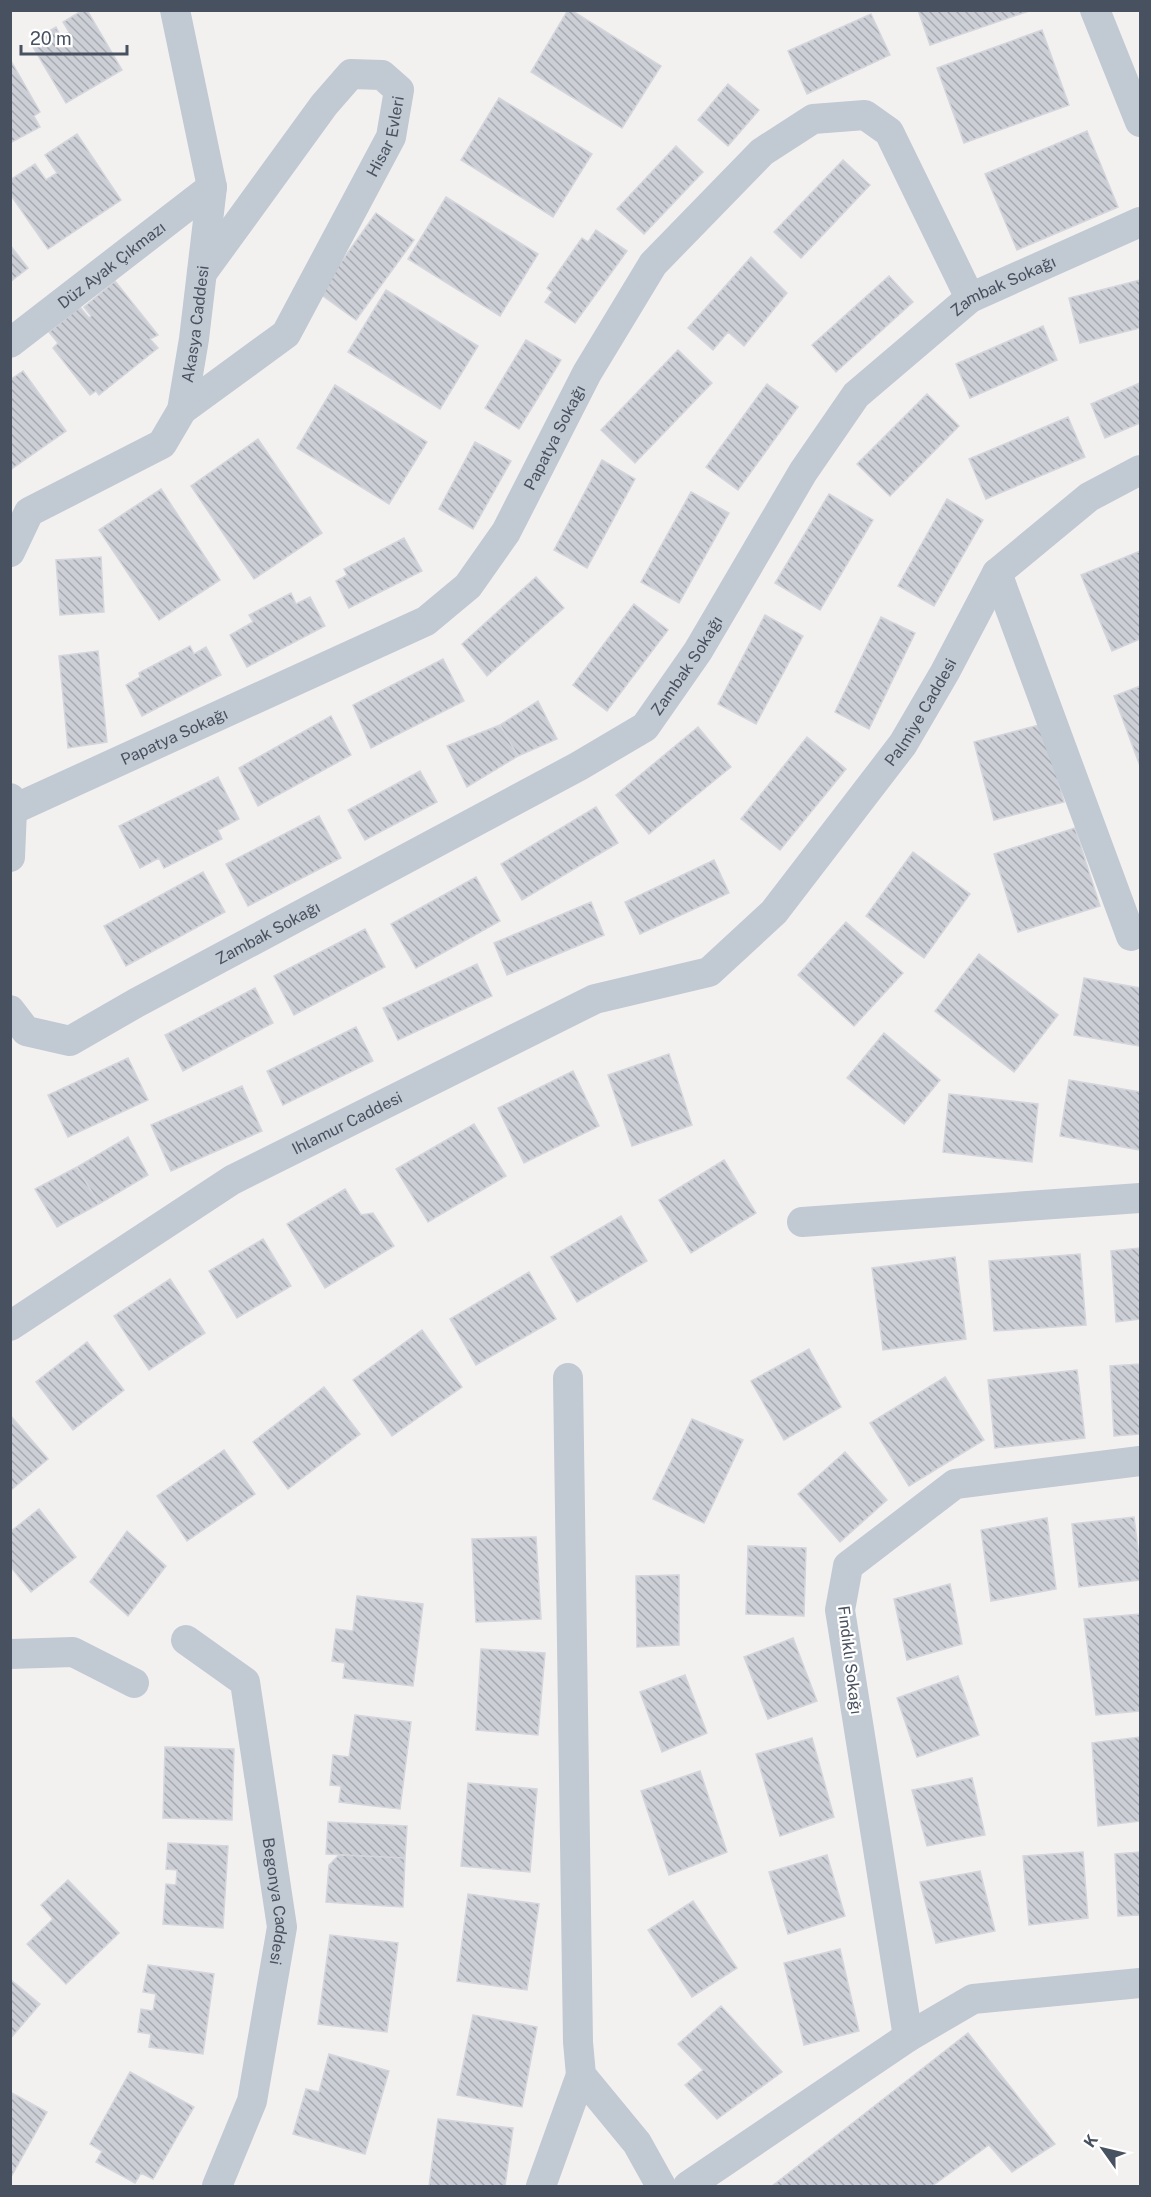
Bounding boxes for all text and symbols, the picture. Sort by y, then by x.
scale bar [21,18,128,56]
text: 20 m [30,28,72,49]
street label: Hisar Evleri [362,95,407,180]
street label: Düz Ayak Çıkmazı [54,217,169,312]
street label: Zambak Sokağı [946,252,1058,320]
street label: Akasya Caddesi [177,264,212,384]
street label: Papatya Sokağı [520,382,589,493]
street label: Zambak Sokağı [647,612,726,719]
street label: Palmiye Caddesi [880,655,960,770]
street label: Papatya Sokağı [117,703,230,769]
street label: Zambak Sokağı [212,897,323,968]
street label: Ihlamur Caddesi [289,1087,405,1158]
street label: Fındıklı Sokağı [834,1605,866,1715]
street label: Begonya Caddesi [259,1836,292,1966]
north arrow [1073,2119,1133,2179]
text: K [1080,2130,1102,2151]

